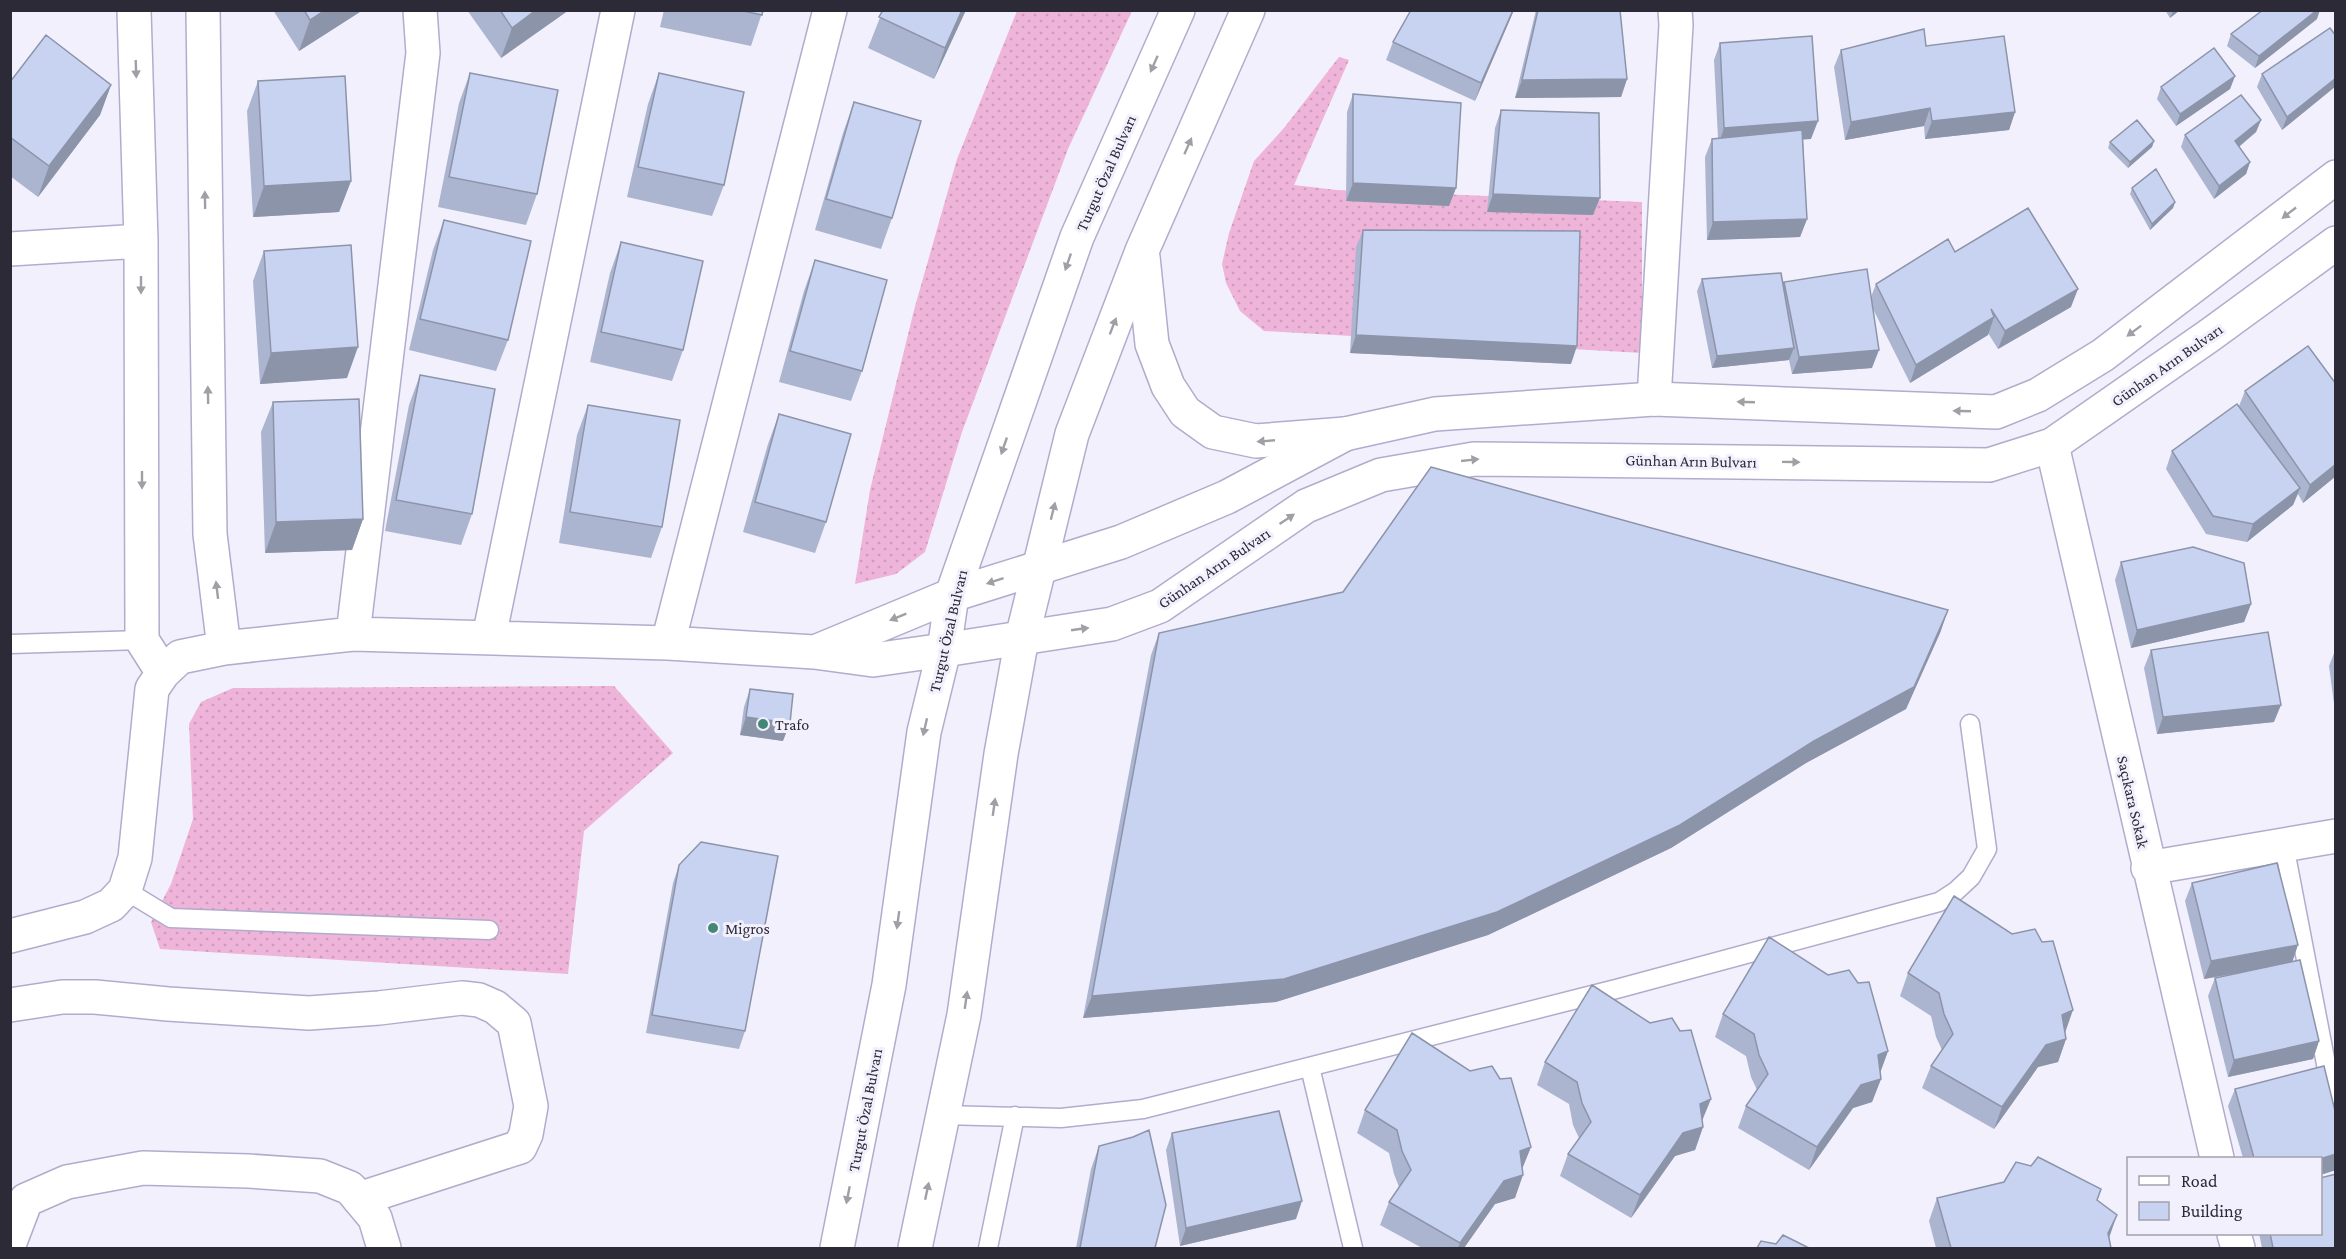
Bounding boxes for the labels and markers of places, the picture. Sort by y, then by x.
place label: Trafo [775,716,809,733]
marker: Trafo [756,717,770,731]
place label: Migros [725,920,770,938]
marker: Migros [706,921,720,935]

